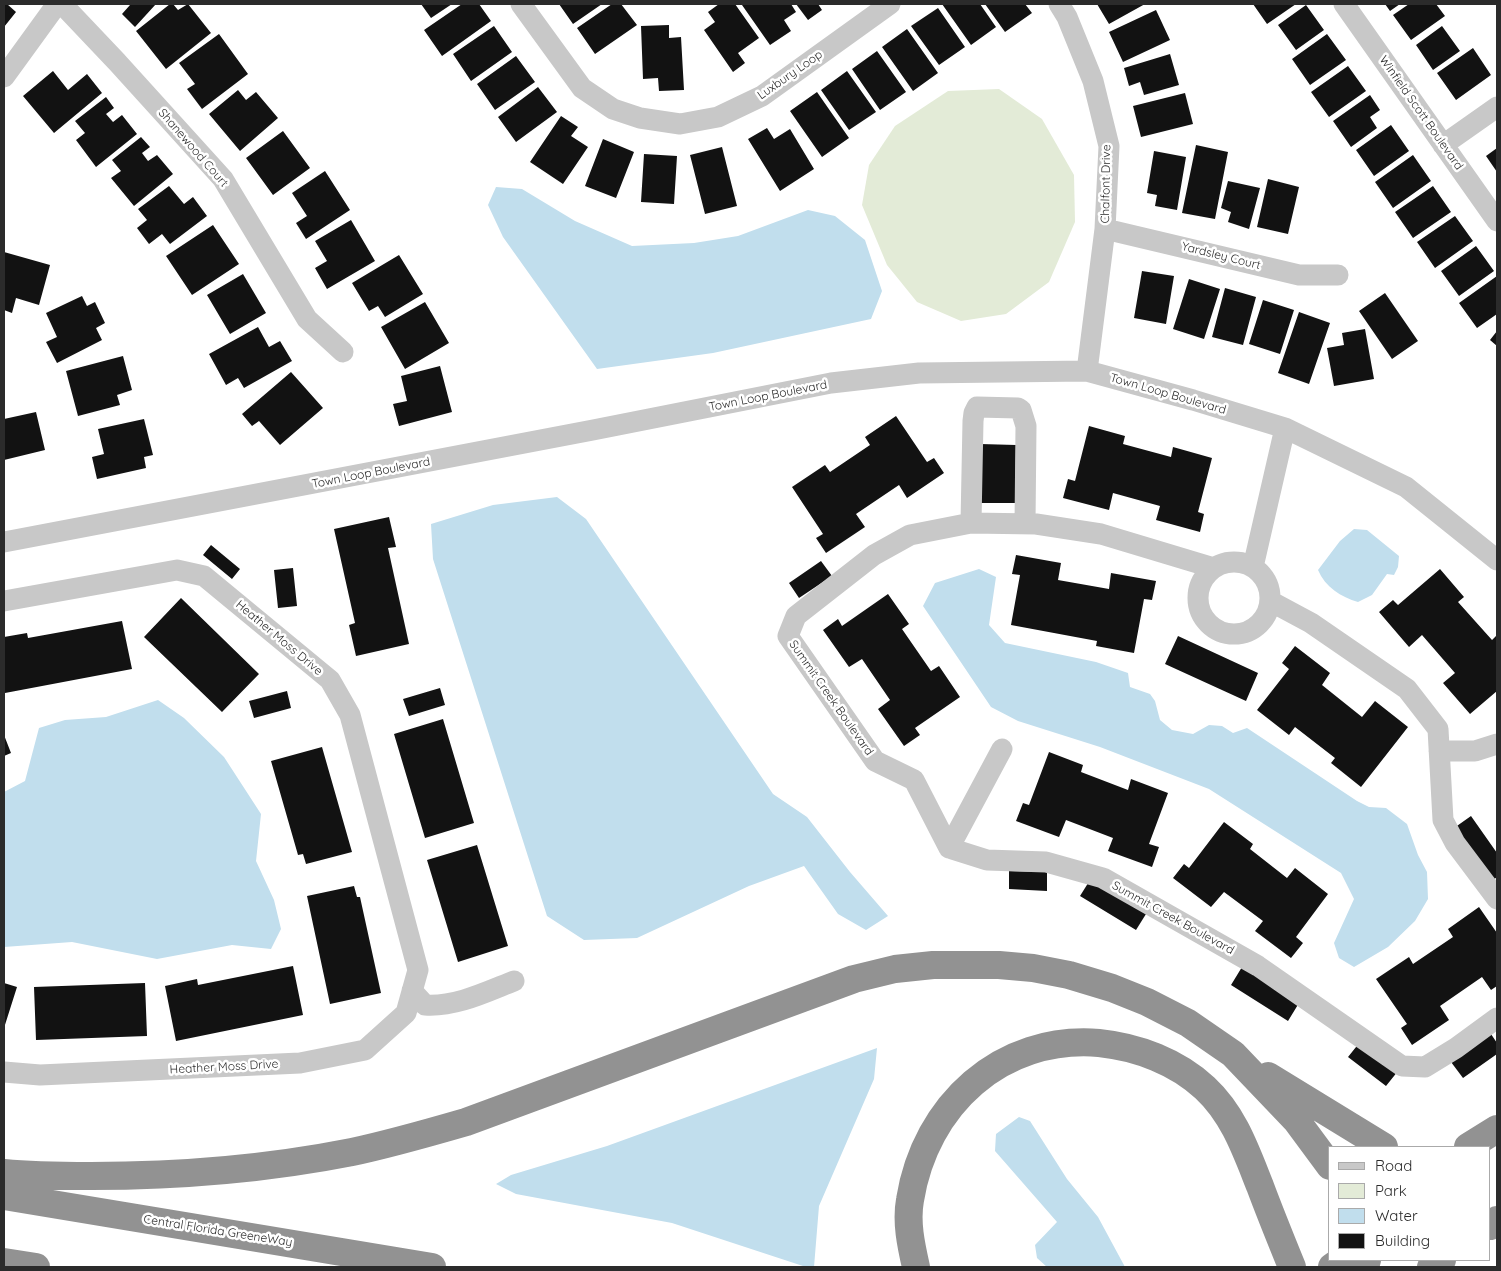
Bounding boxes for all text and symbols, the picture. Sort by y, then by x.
street label: Luxbury Loop [755,47,825,103]
street label: Winfield Scott Boulevard [1376,53,1466,173]
street label: Shanewood Court [155,106,231,190]
street label: Chalfont Drive [1098,144,1114,224]
street label: Yardsley Court [1180,239,1262,273]
street label: Town Loop Boulevard [1108,371,1228,417]
street label: Town Loop Boulevard [708,377,828,415]
street label: Town Loop Boulevard [311,454,431,492]
street label: Heather Moss Drive [233,597,325,679]
street label: Summit Creek Boulevard [786,638,876,758]
street label: Summit Creek Boulevard [1109,878,1237,958]
street label: Heather Moss Drive [169,1057,279,1077]
legend [1328,1146,1491,1261]
text: Road [1375,1156,1412,1175]
text: Park [1375,1181,1407,1200]
text: Water [1375,1206,1418,1225]
street label: Central Florida GreeneWay [143,1212,293,1250]
text: Building [1375,1231,1430,1250]

